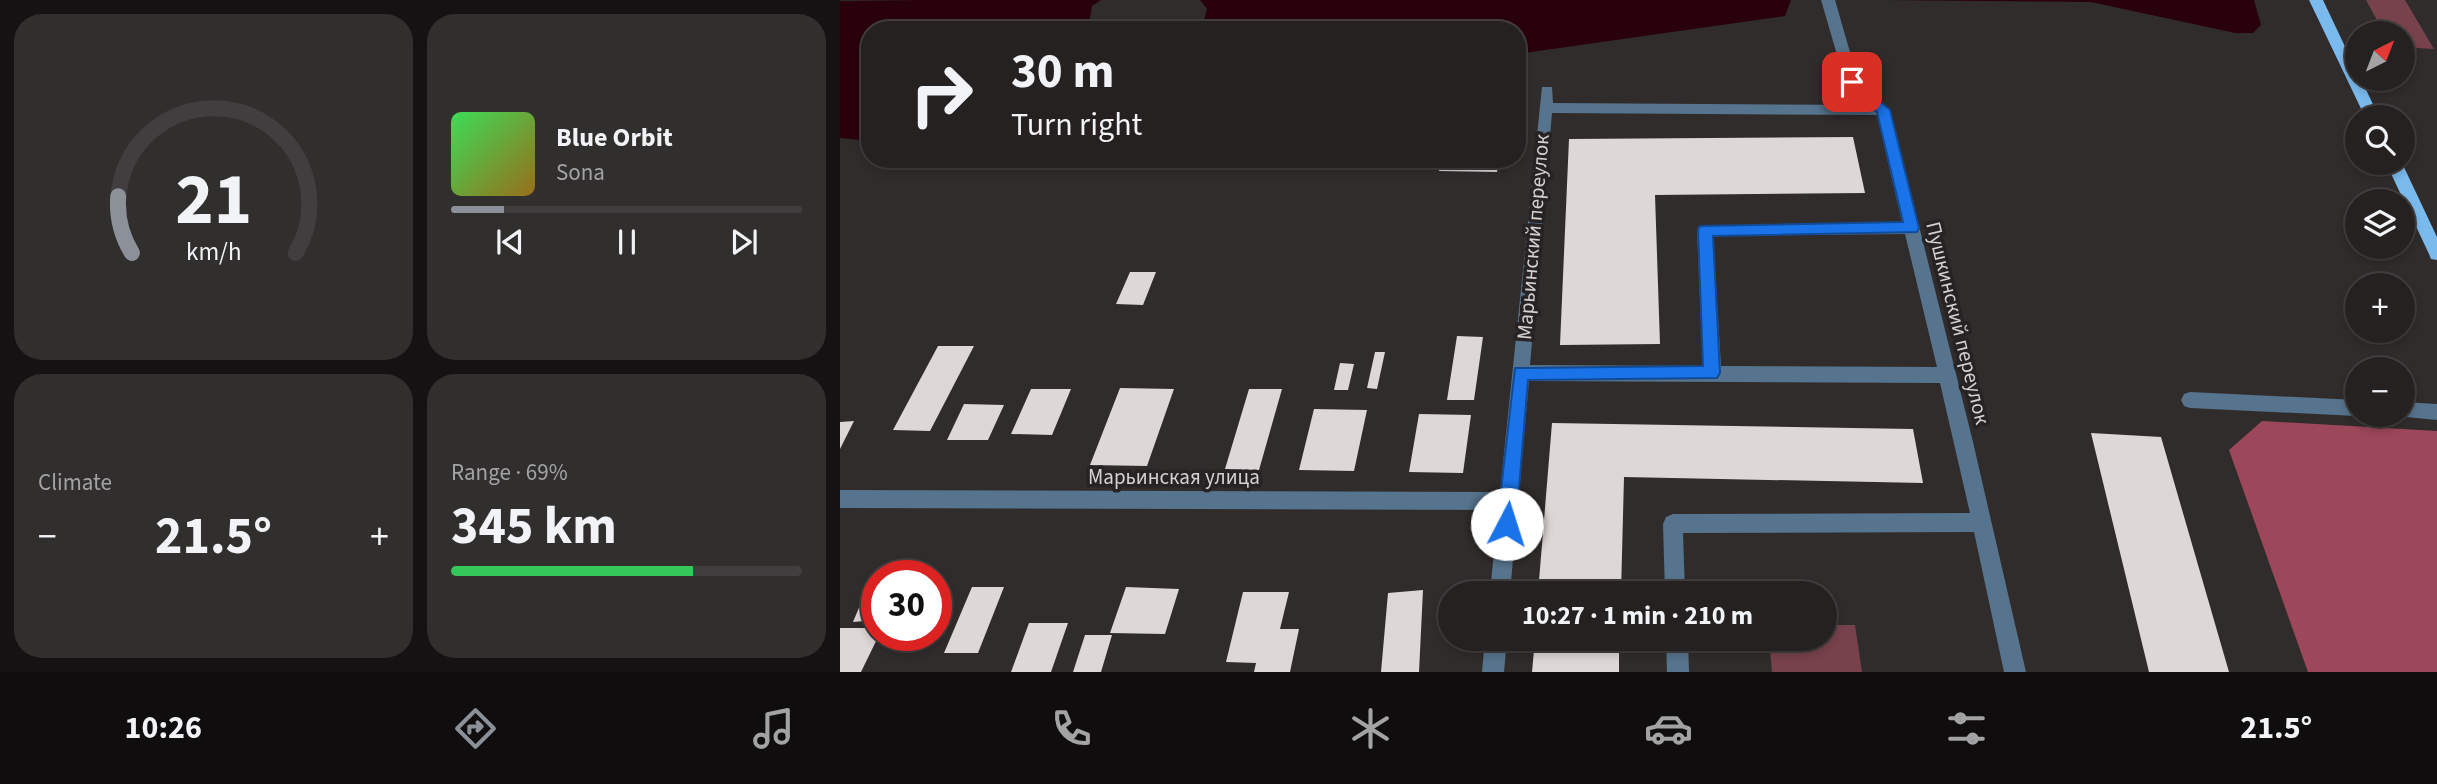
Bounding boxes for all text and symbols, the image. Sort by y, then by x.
north arrow [2345,21,2415,91]
map controls [2345,21,2415,427]
text: 30 m [1011,37,1115,107]
icon: right [896,49,987,140]
pin [1822,52,1882,112]
icon: arrive [1833,63,1871,101]
text: Turn right [1011,102,1142,148]
button: search [2345,105,2415,175]
text: Blue Orbit [556,119,673,156]
street label: Марьинский переулок [1509,132,1557,341]
text: 21 [175,148,252,252]
text: Sona [556,156,605,189]
button: layers [2345,189,2415,259]
street label: Пушкинский переулок [1918,219,1998,428]
icon: previous [491,223,529,261]
icon: pause [608,223,646,261]
icon: next [725,223,763,261]
text: km/h [186,234,241,270]
button: + [2345,273,2415,343]
button: − [2345,357,2415,427]
text: Range · 69% [451,456,568,489]
street label: Марьинская улица [1088,462,1260,492]
text: Climate [38,466,112,499]
position arrow [1470,487,1544,561]
text: 345 km [451,490,617,564]
text: 21.5° [155,500,272,574]
text: − [38,510,57,564]
text: + [370,510,389,564]
speed limit sign: 30 [861,560,952,651]
text: 10:27 · 1 min · 210 m [1522,597,1753,634]
icon: directions [451,704,500,753]
icon: music [749,704,798,753]
icon: phone [1047,704,1096,753]
icon: climate [1346,704,1395,753]
icon: car [1644,704,1693,753]
icon: filters [1942,704,1991,753]
text: 10:26 [125,705,202,751]
text: 21.5° [2240,705,2312,751]

